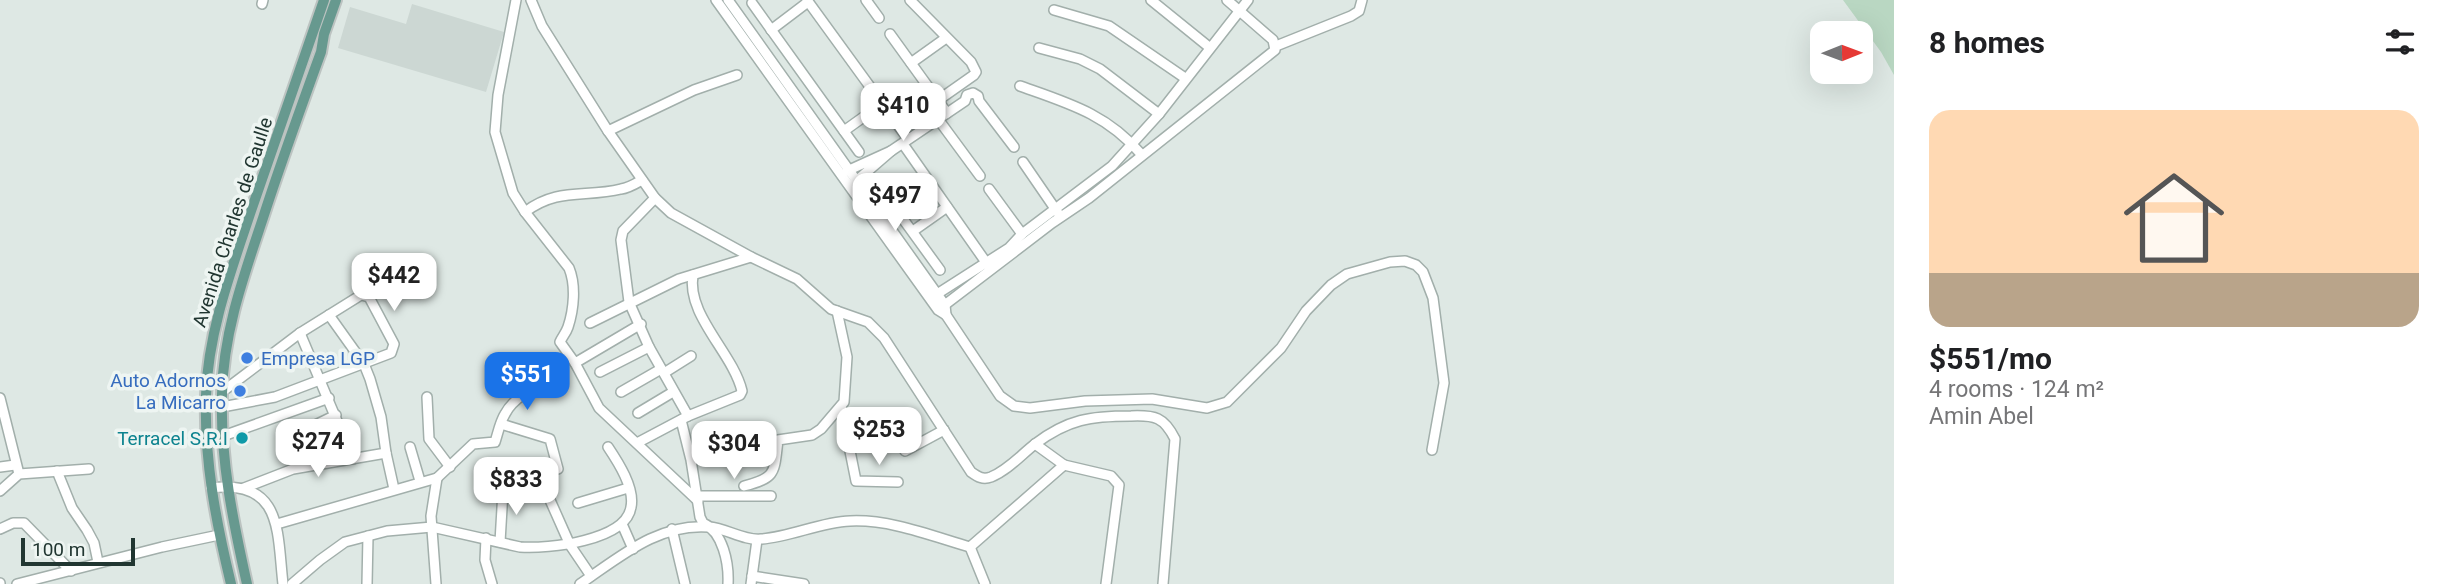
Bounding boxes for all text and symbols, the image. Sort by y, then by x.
north arrow [1810,21,1872,84]
map controls [1810,21,1873,84]
icon: filters [2381,23,2419,61]
text: 8 homes [1929,25,2045,60]
pin: $410 [862,83,944,143]
text: $410 [877,92,929,119]
street label: Avenida Charles de Gaulle [188,114,277,330]
icon: home [2111,155,2237,281]
pin: $497 [854,174,936,233]
text: $497 [869,182,921,209]
pin: $442 [353,254,435,313]
text: $442 [368,262,420,289]
text: $551/mo [1929,341,2052,376]
place label: Empresa LGP [261,347,375,370]
marker: Empresa LGP [239,350,255,366]
pin: $551 [486,352,568,412]
text: $551 [501,361,553,388]
place label: Auto Adornos La Micarro [110,369,226,414]
text: 4 rooms · 124 m² [1929,376,2104,403]
marker: Auto Adornos La Micarro [232,383,248,399]
text: Amin Abel [1929,403,2034,430]
pin: $253 [838,407,920,467]
text: $253 [853,416,905,443]
pin: $274 [277,420,359,479]
pin: $304 [693,421,775,481]
place label: Terracel S.R.I [117,427,228,450]
text: $274 [292,428,344,455]
marker: Terracel S.R.I [234,430,250,446]
text: $304 [708,430,760,457]
pin: $833 [475,458,557,517]
text: $833 [490,466,542,493]
scale bar [21,535,135,567]
text: 100 m [32,538,85,561]

